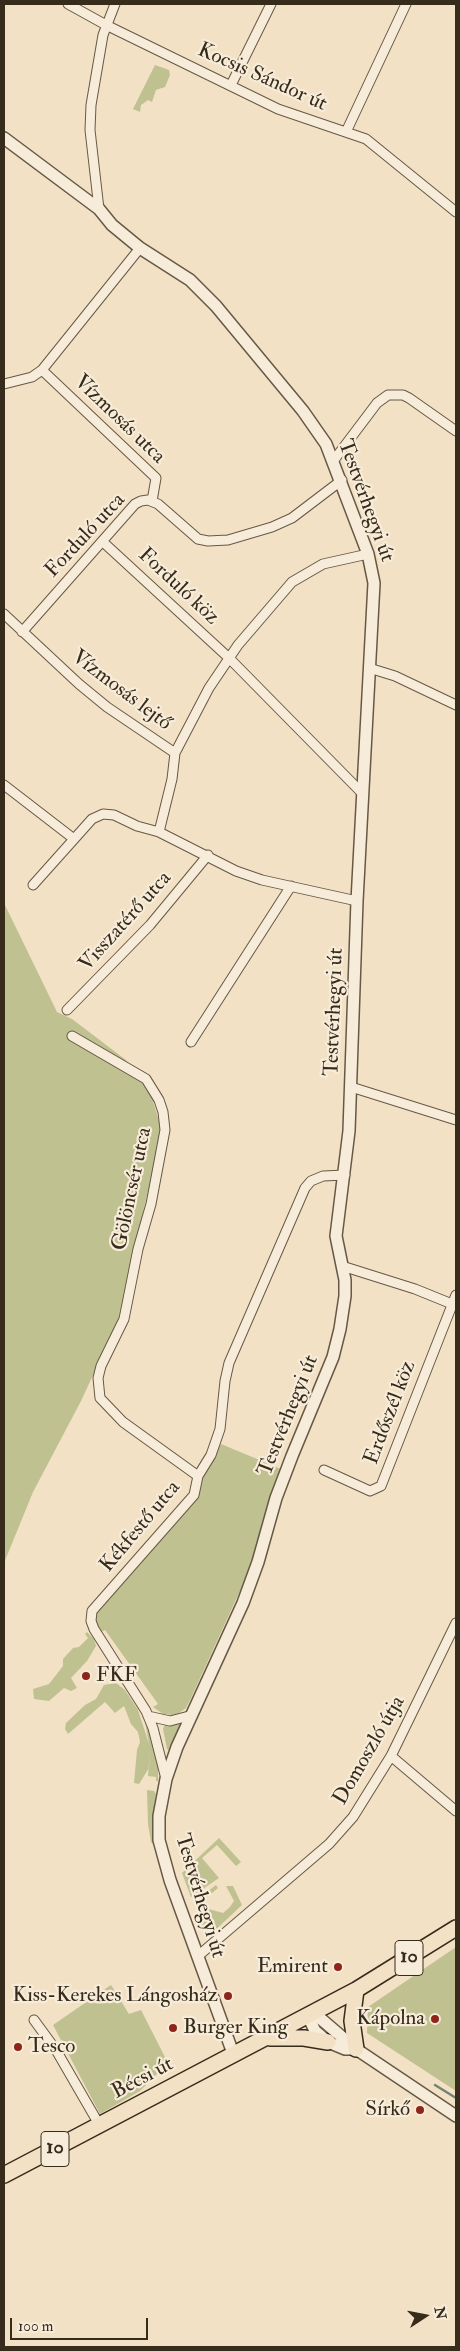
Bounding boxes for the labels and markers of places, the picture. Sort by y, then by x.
place label: FKF [96,1663,137,1689]
marker: FKF [80,1670,92,1682]
place label: Emirent [257,1954,328,1980]
marker: Emirent [332,1961,344,1973]
place label: Kiss-Kerekes Lángosház [13,1983,218,2009]
marker: Kiss-Kerekes Lángosház [222,1990,234,2002]
place label: Kápolna [356,2006,425,2032]
marker: Kápolna [429,2013,441,2025]
place label: Burger King [183,2015,288,2041]
marker: Burger King [167,2022,179,2034]
place label: Tesco [28,2034,75,2060]
marker: Tesco [12,2041,24,2053]
place label: Sírkő [365,2097,410,2123]
marker: Sírkő [414,2104,426,2116]

